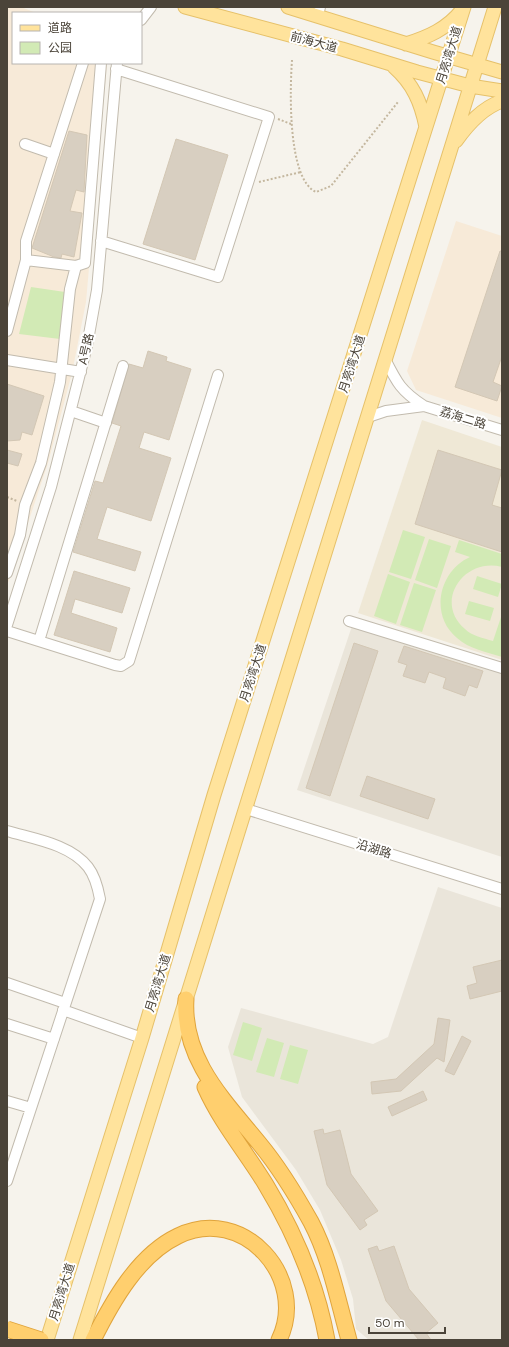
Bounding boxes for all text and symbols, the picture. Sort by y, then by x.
legend [12,12,142,64]
text: 道路 [48,20,72,36]
street label: 月亮湾大道 [433,24,465,86]
street label: 前海大道 [289,28,339,56]
text: 公园 [48,40,72,56]
street label: A号路 [75,332,97,366]
street label: 月亮湾大道 [335,333,369,395]
street label: 荔海二路 [438,403,488,433]
street label: 月亮湾大道 [236,642,270,704]
street label: 沿湖路 [354,836,394,862]
street label: 月亮湾大道 [142,952,174,1014]
street label: 月亮湾大道 [46,1261,78,1323]
scale bar [369,1309,445,1335]
text: 50 m [375,1315,404,1331]

